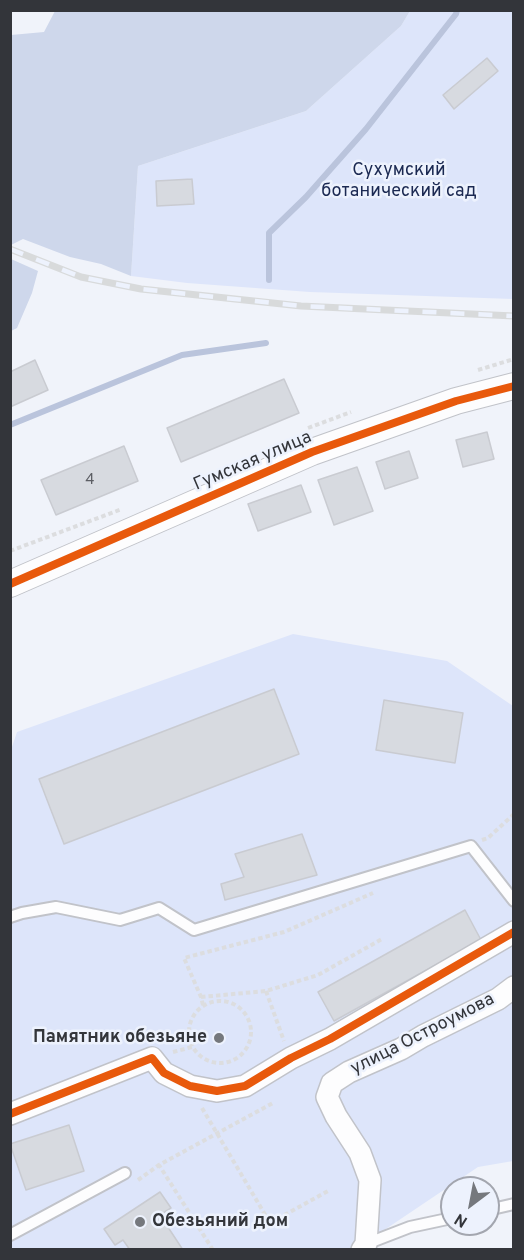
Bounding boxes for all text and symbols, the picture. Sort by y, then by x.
park label: Сухумский ботанический сад [321,160,477,202]
street label: Гумская улица [191,427,315,497]
house number: 4 [85,472,95,490]
street label: улица Остроумова [348,989,498,1081]
place label: Памятник обезьяне [33,1027,207,1049]
marker: Памятник обезьяне [212,1031,226,1045]
north arrow [440,1176,500,1236]
text: N [451,1208,472,1231]
place label: Обезьяний дом [152,1211,288,1233]
marker: Обезьяний дом [133,1215,147,1229]

